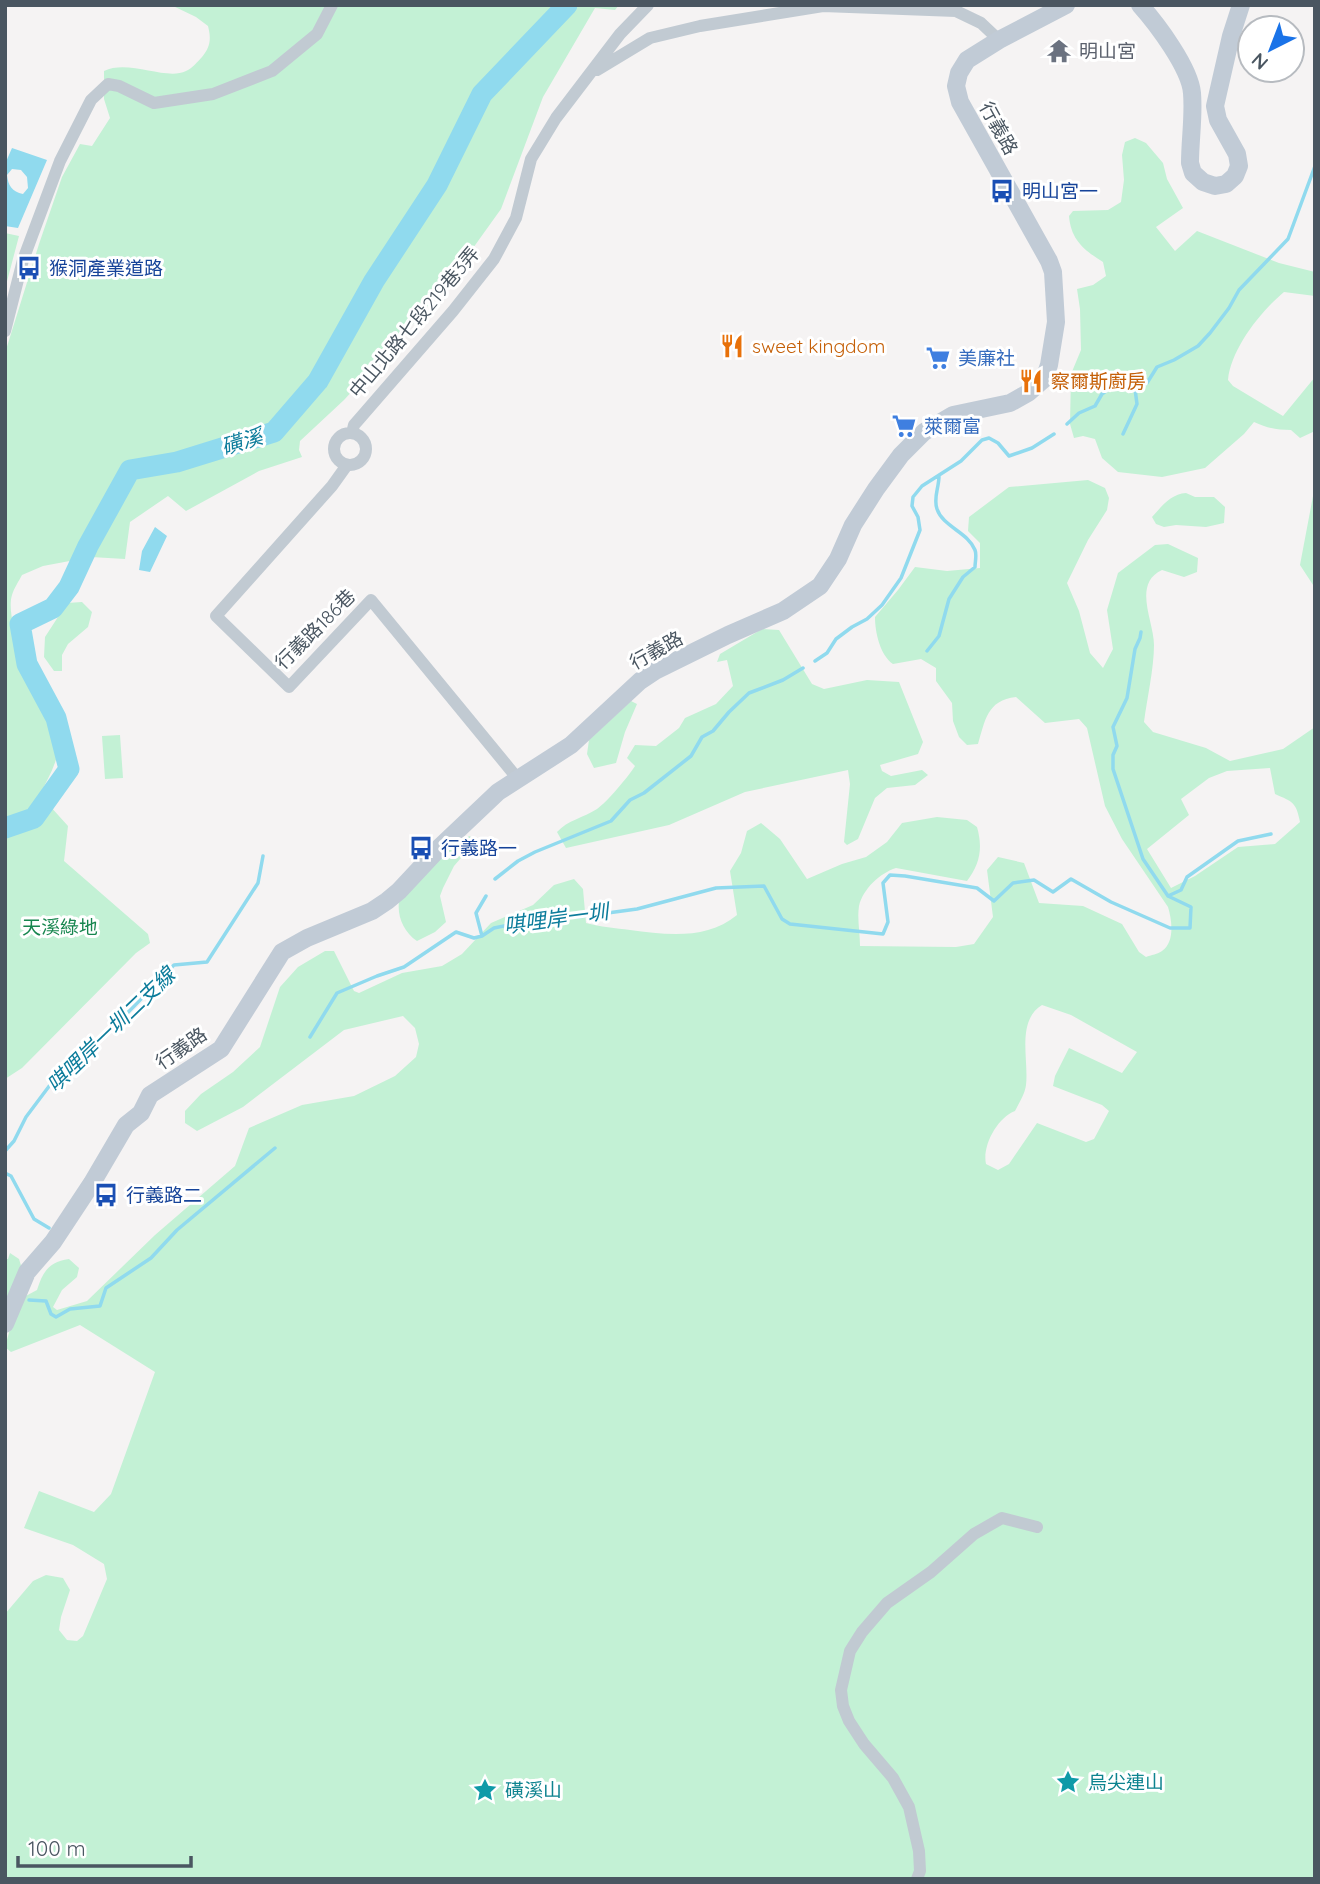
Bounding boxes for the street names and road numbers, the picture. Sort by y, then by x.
street label: 行義路 [975,97,1023,159]
street label: 中山北路七段219巷3弄 [344,241,484,403]
street label: 行義路186巷 [270,584,360,674]
street label: 行義路 [625,626,687,674]
street label: 行義路 [151,1022,211,1074]

